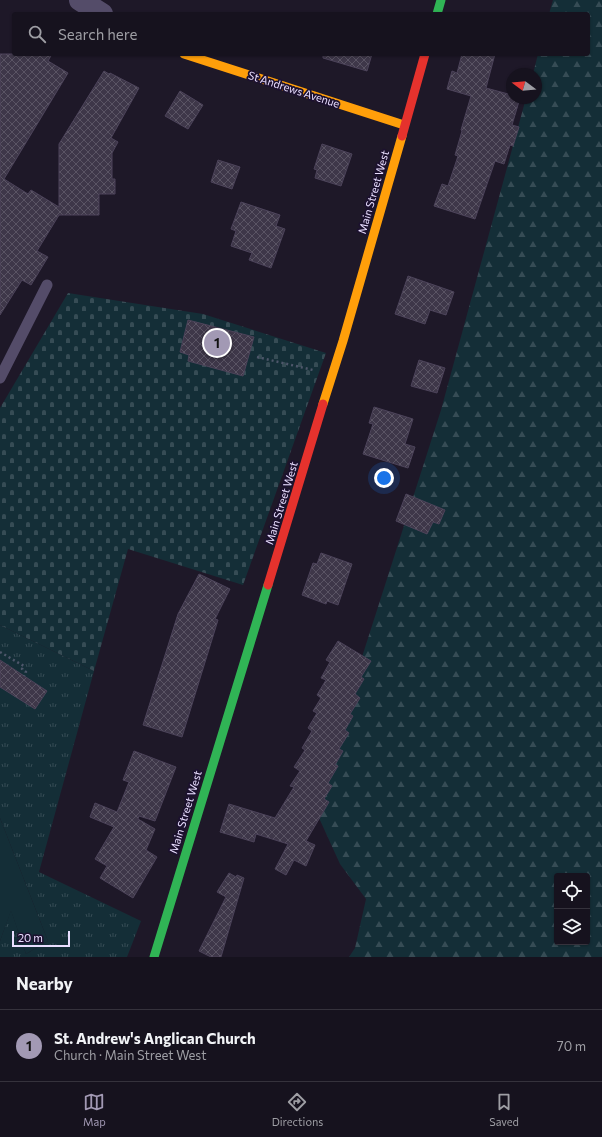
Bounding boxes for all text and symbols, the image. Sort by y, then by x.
search box [12,12,590,56]
icon: search [26,23,48,45]
text: Search here [58,25,137,43]
street label: St Andrews Avenue [247,68,342,110]
north arrow [506,68,542,104]
street label: Main Street West [355,148,391,235]
pin: 1 [204,328,230,358]
street label: Main Street West [262,459,300,546]
your location [374,468,394,488]
street label: Main Street West [166,768,204,855]
map controls [554,873,590,945]
button: locate [554,873,590,909]
button: layers [554,909,590,945]
scale bar [12,929,70,948]
text: 20 m [18,931,43,944]
text: Nearby [16,973,73,994]
text: St. Andrew's Anglican Church [54,1029,256,1047]
text: 1 [26,1038,32,1054]
text: 70 m [557,1038,586,1054]
text: Church · Main Street West [54,1047,207,1063]
tab: Map [83,1091,106,1128]
tab: Directions [272,1091,323,1128]
tab: Saved [489,1091,519,1128]

